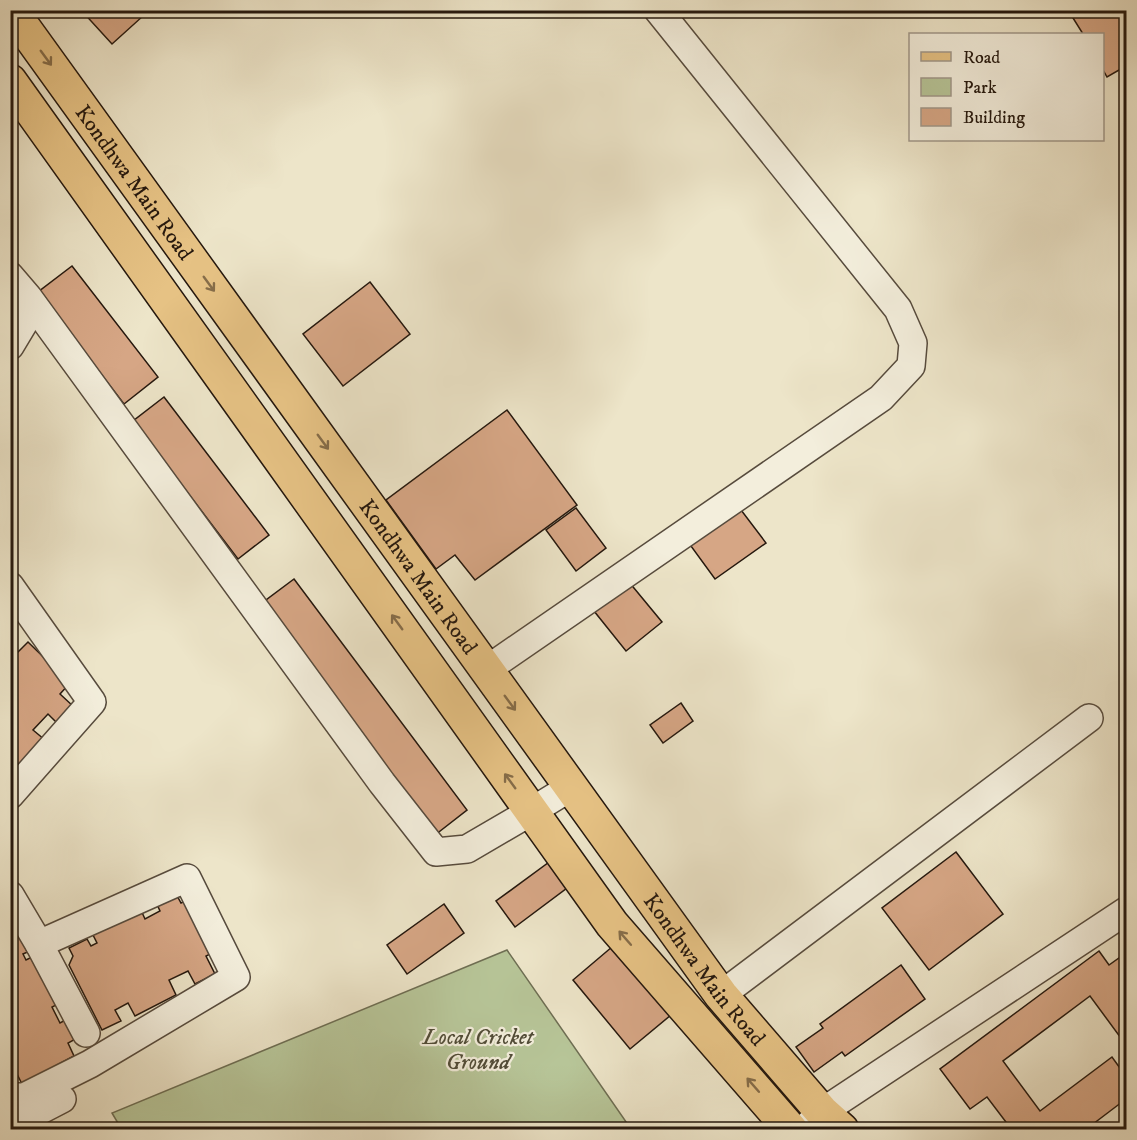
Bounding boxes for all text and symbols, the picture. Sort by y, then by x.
legend [909,33,1104,141]
text: Road [963,47,1000,69]
one-way arrow [40,49,52,65]
text: Park [963,77,997,99]
street label: Kondhwa Main Road [69,100,199,266]
text: Building [963,107,1025,129]
one-way arrow [203,276,215,292]
one-way arrow [317,434,329,450]
street label: Kondhwa Main Road [353,494,483,660]
one-way arrow [391,614,403,631]
one-way arrow [504,694,517,710]
one-way arrow [504,773,516,789]
street label: Kondhwa Main Road [637,888,771,1052]
one-way arrow [618,931,632,946]
park label: Local Cricket Ground [421,1024,535,1076]
one-way arrow [746,1078,760,1093]

